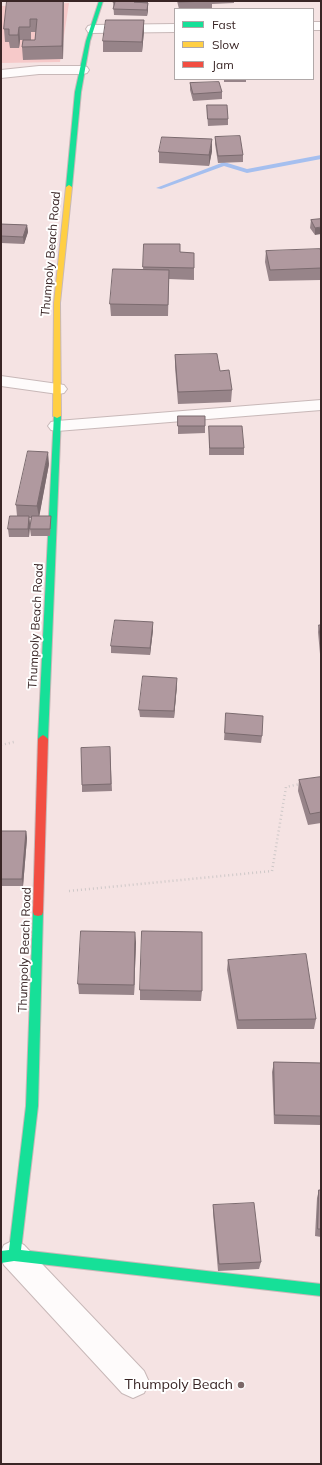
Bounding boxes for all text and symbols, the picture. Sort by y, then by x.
legend [174,8,314,80]
text: Fast [212,17,236,32]
text: Slow [212,37,240,52]
text: Jam [212,57,234,72]
street label: Thumpoly Beach Road [38,191,64,317]
street label: Thumpoly Beach Road [26,563,46,689]
street label: Thumpoly Beach Road [16,887,34,1013]
place label: Thumpoly Beach [124,1377,233,1393]
marker: Thumpoly Beach [236,1380,246,1390]

